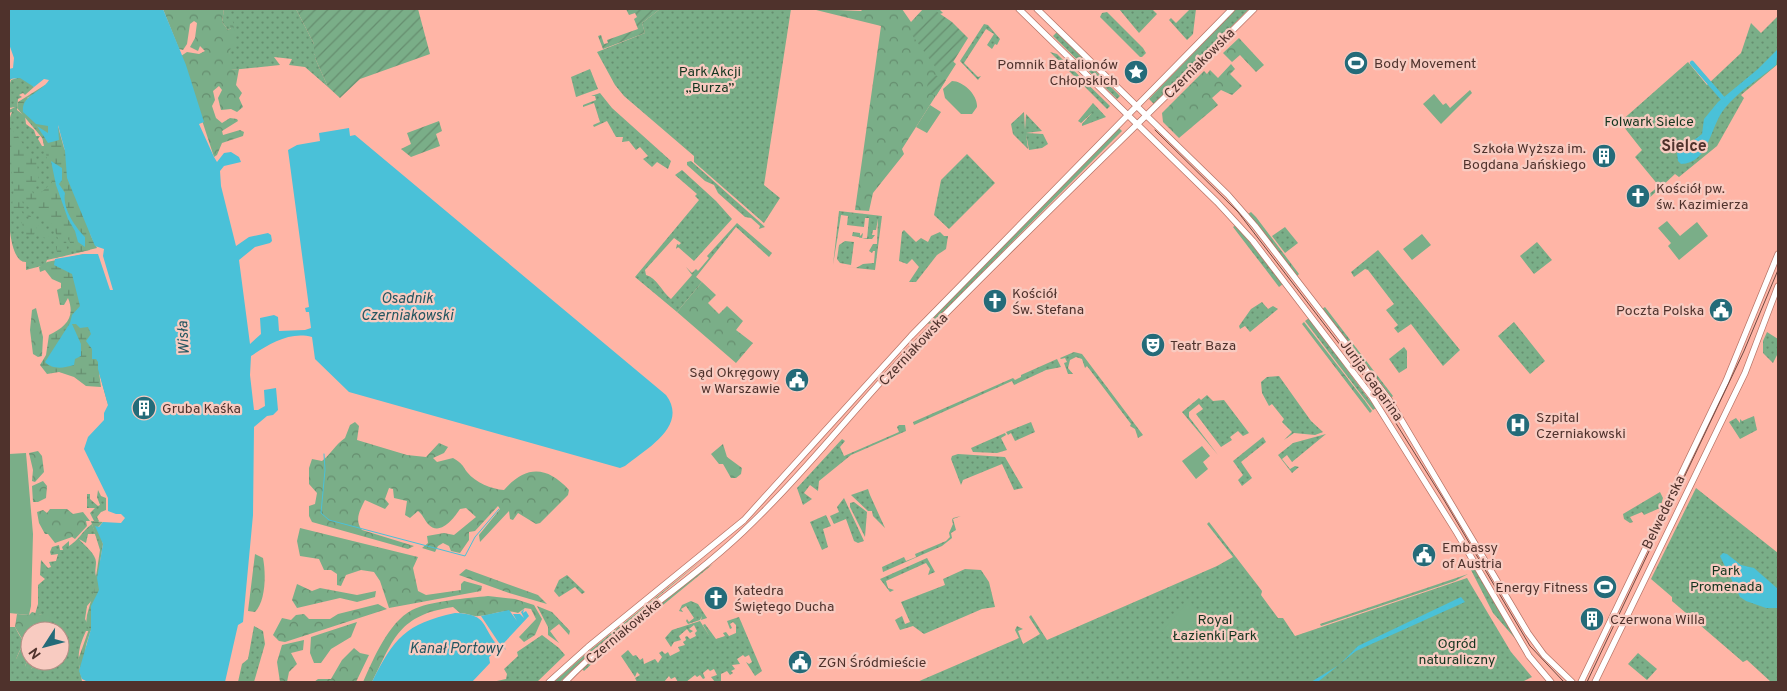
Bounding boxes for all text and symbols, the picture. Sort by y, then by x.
street label: Czerniakowska [1161,25,1239,103]
sports icon: Body Movement [1343,50,1369,76]
place label: Body Movement [1374,56,1476,73]
place label: Pomnik Batalionów Chłopskich [997,57,1118,90]
place icon: Pomnik Batalionów Chłopskich [1123,59,1149,85]
park label: Park Akcji „Burza” [679,64,741,97]
park label: Folwark Sielce [1604,114,1694,131]
district label: Sielce [1661,137,1707,157]
place label: Szkoła Wyższa im. Bogdana Jańskiego [1463,141,1586,174]
building icon: Szkoła Wyższa im. Bogdana Jańskiego [1591,143,1617,169]
place label: Kościół pw. św. Kazimierza [1656,181,1748,214]
church icon: Kościół pw. św. Kazimierza [1625,183,1651,209]
place label: Kościół Św. Stefana [1012,286,1084,319]
church icon: Kościół Św. Stefana [982,288,1008,314]
water label: Osadnik Czerniakowski [361,290,454,326]
public building icon: Poczta Polska [1708,297,1734,323]
place label: Poczta Polska [1616,303,1704,320]
street label: Czerniakowska [876,310,952,390]
water label: Wisła [174,320,195,355]
theatre icon: Teatr Baza [1140,332,1166,358]
street label: Jurija Gagarina [1336,337,1406,425]
place label: Teatr Baza [1170,338,1236,355]
place label: Sąd Okręgowy w Warszawie [689,365,780,398]
public building icon: Sąd Okręgowy w Warszawie [784,367,810,393]
building icon: Gruba Kaśka [131,395,157,421]
place label: Gruba Kaśka [162,401,241,418]
place label: Szpital Czerniakowski [1536,410,1626,443]
hospital icon: Szpital Czerniakowski [1505,412,1531,438]
street label: Belwederska [1639,473,1690,552]
place label: Embassy of Austria [1442,540,1502,573]
public building icon: Embassy of Austria [1411,542,1437,568]
park label: Park Promenada [1690,563,1762,596]
sports icon: Energy Fitness [1592,574,1618,600]
place label: Energy Fitness [1495,580,1588,597]
place label: Katedra Świętego Ducha [734,583,834,616]
church icon: Katedra Świętego Ducha [703,585,729,611]
street label: Czerniakowska [583,596,665,669]
building icon: Czerwona Willa [1579,606,1605,632]
park label: Royal Łazienki Park [1173,612,1257,645]
place label: Czerwona Willa [1610,612,1705,629]
north arrow [20,621,70,671]
park label: Ogród naturaliczny [1419,636,1495,669]
water label: Kanał Portowy [409,640,504,659]
text: N [26,644,46,662]
public building icon: ZGN Śródmieście [787,649,813,675]
place label: ZGN Śródmieście [818,654,926,672]

